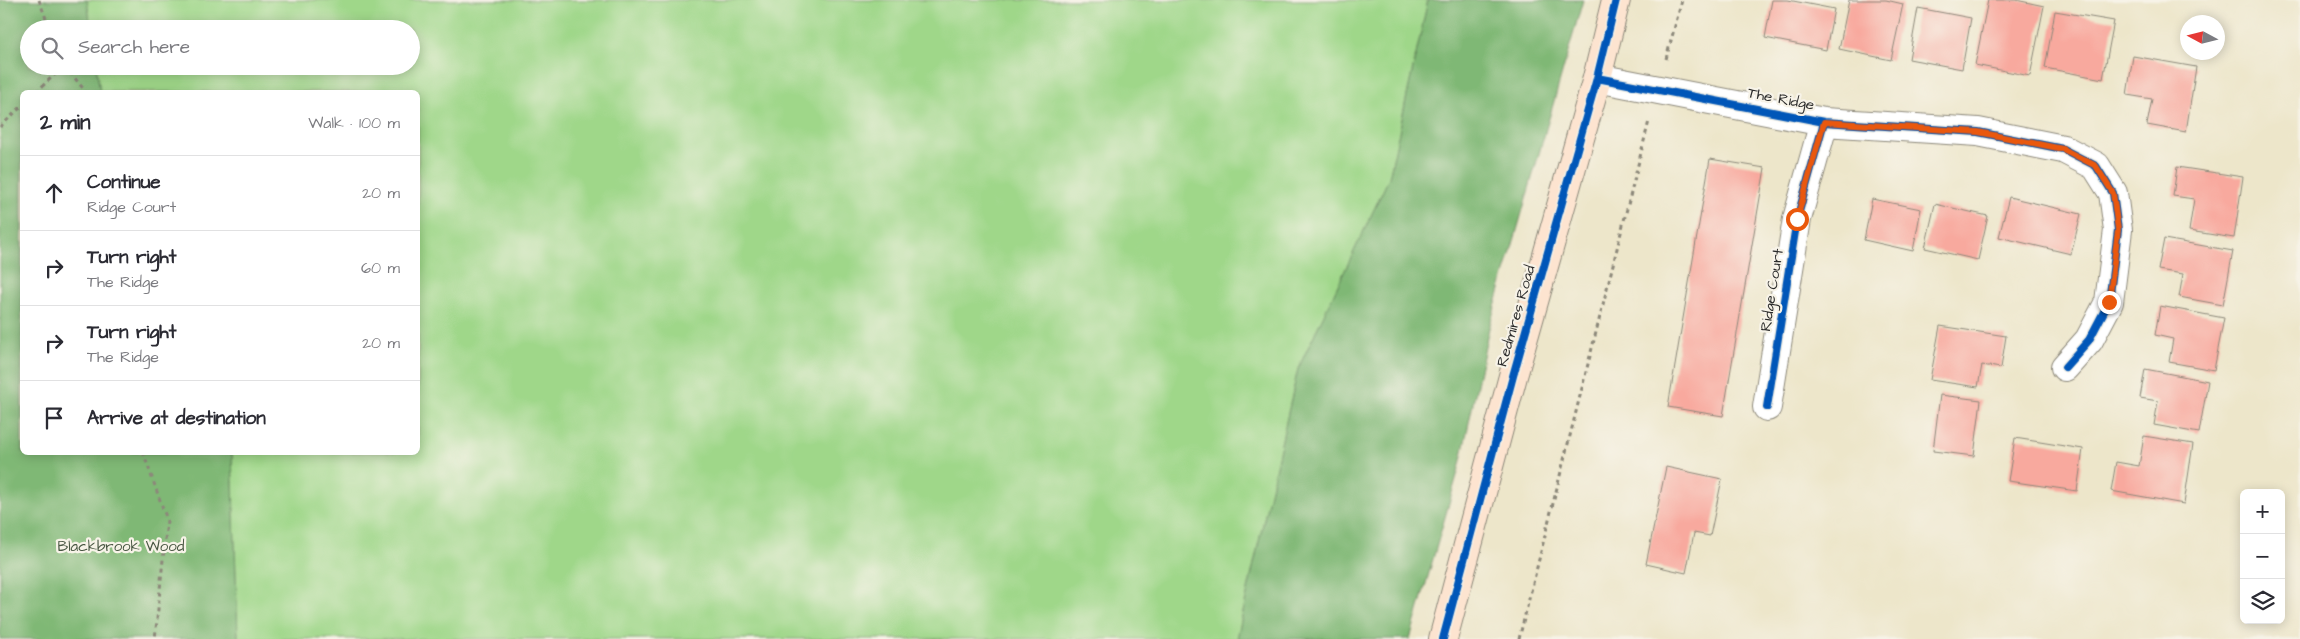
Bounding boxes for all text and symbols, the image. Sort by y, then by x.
north arrow [2180,15,2225,60]
search box [20,20,420,75]
icon: search [38,34,66,62]
text: Search here [78,34,190,61]
street label: The Ridge [1746,82,1816,117]
text: 2 min [40,108,90,137]
text: Walk · 100 m [308,112,400,134]
text: Continue [87,169,161,196]
icon: ahead [40,179,68,207]
text: 20 m [362,182,400,204]
text: Ridge Court [87,196,176,218]
route start [1786,208,1809,231]
text: Turn right [87,244,176,271]
street label: Ridge Court [1755,247,1790,333]
icon: right [40,254,68,282]
text: 60 m [361,257,400,279]
street label: Redmires Road [1491,262,1541,369]
text: The Ridge [87,271,159,293]
route end [2098,291,2121,314]
text: Turn right [87,319,176,346]
icon: right [40,329,68,357]
text: 20 m [362,332,400,354]
text: The Ridge [87,346,159,368]
icon: arrive [40,404,68,432]
text: Arrive at destination [87,405,266,432]
map controls [2240,489,2285,624]
button: + [2240,489,2285,534]
button: − [2240,534,2285,579]
park label: Blackbrook Wood [58,536,185,557]
button: layers [2240,579,2285,624]

